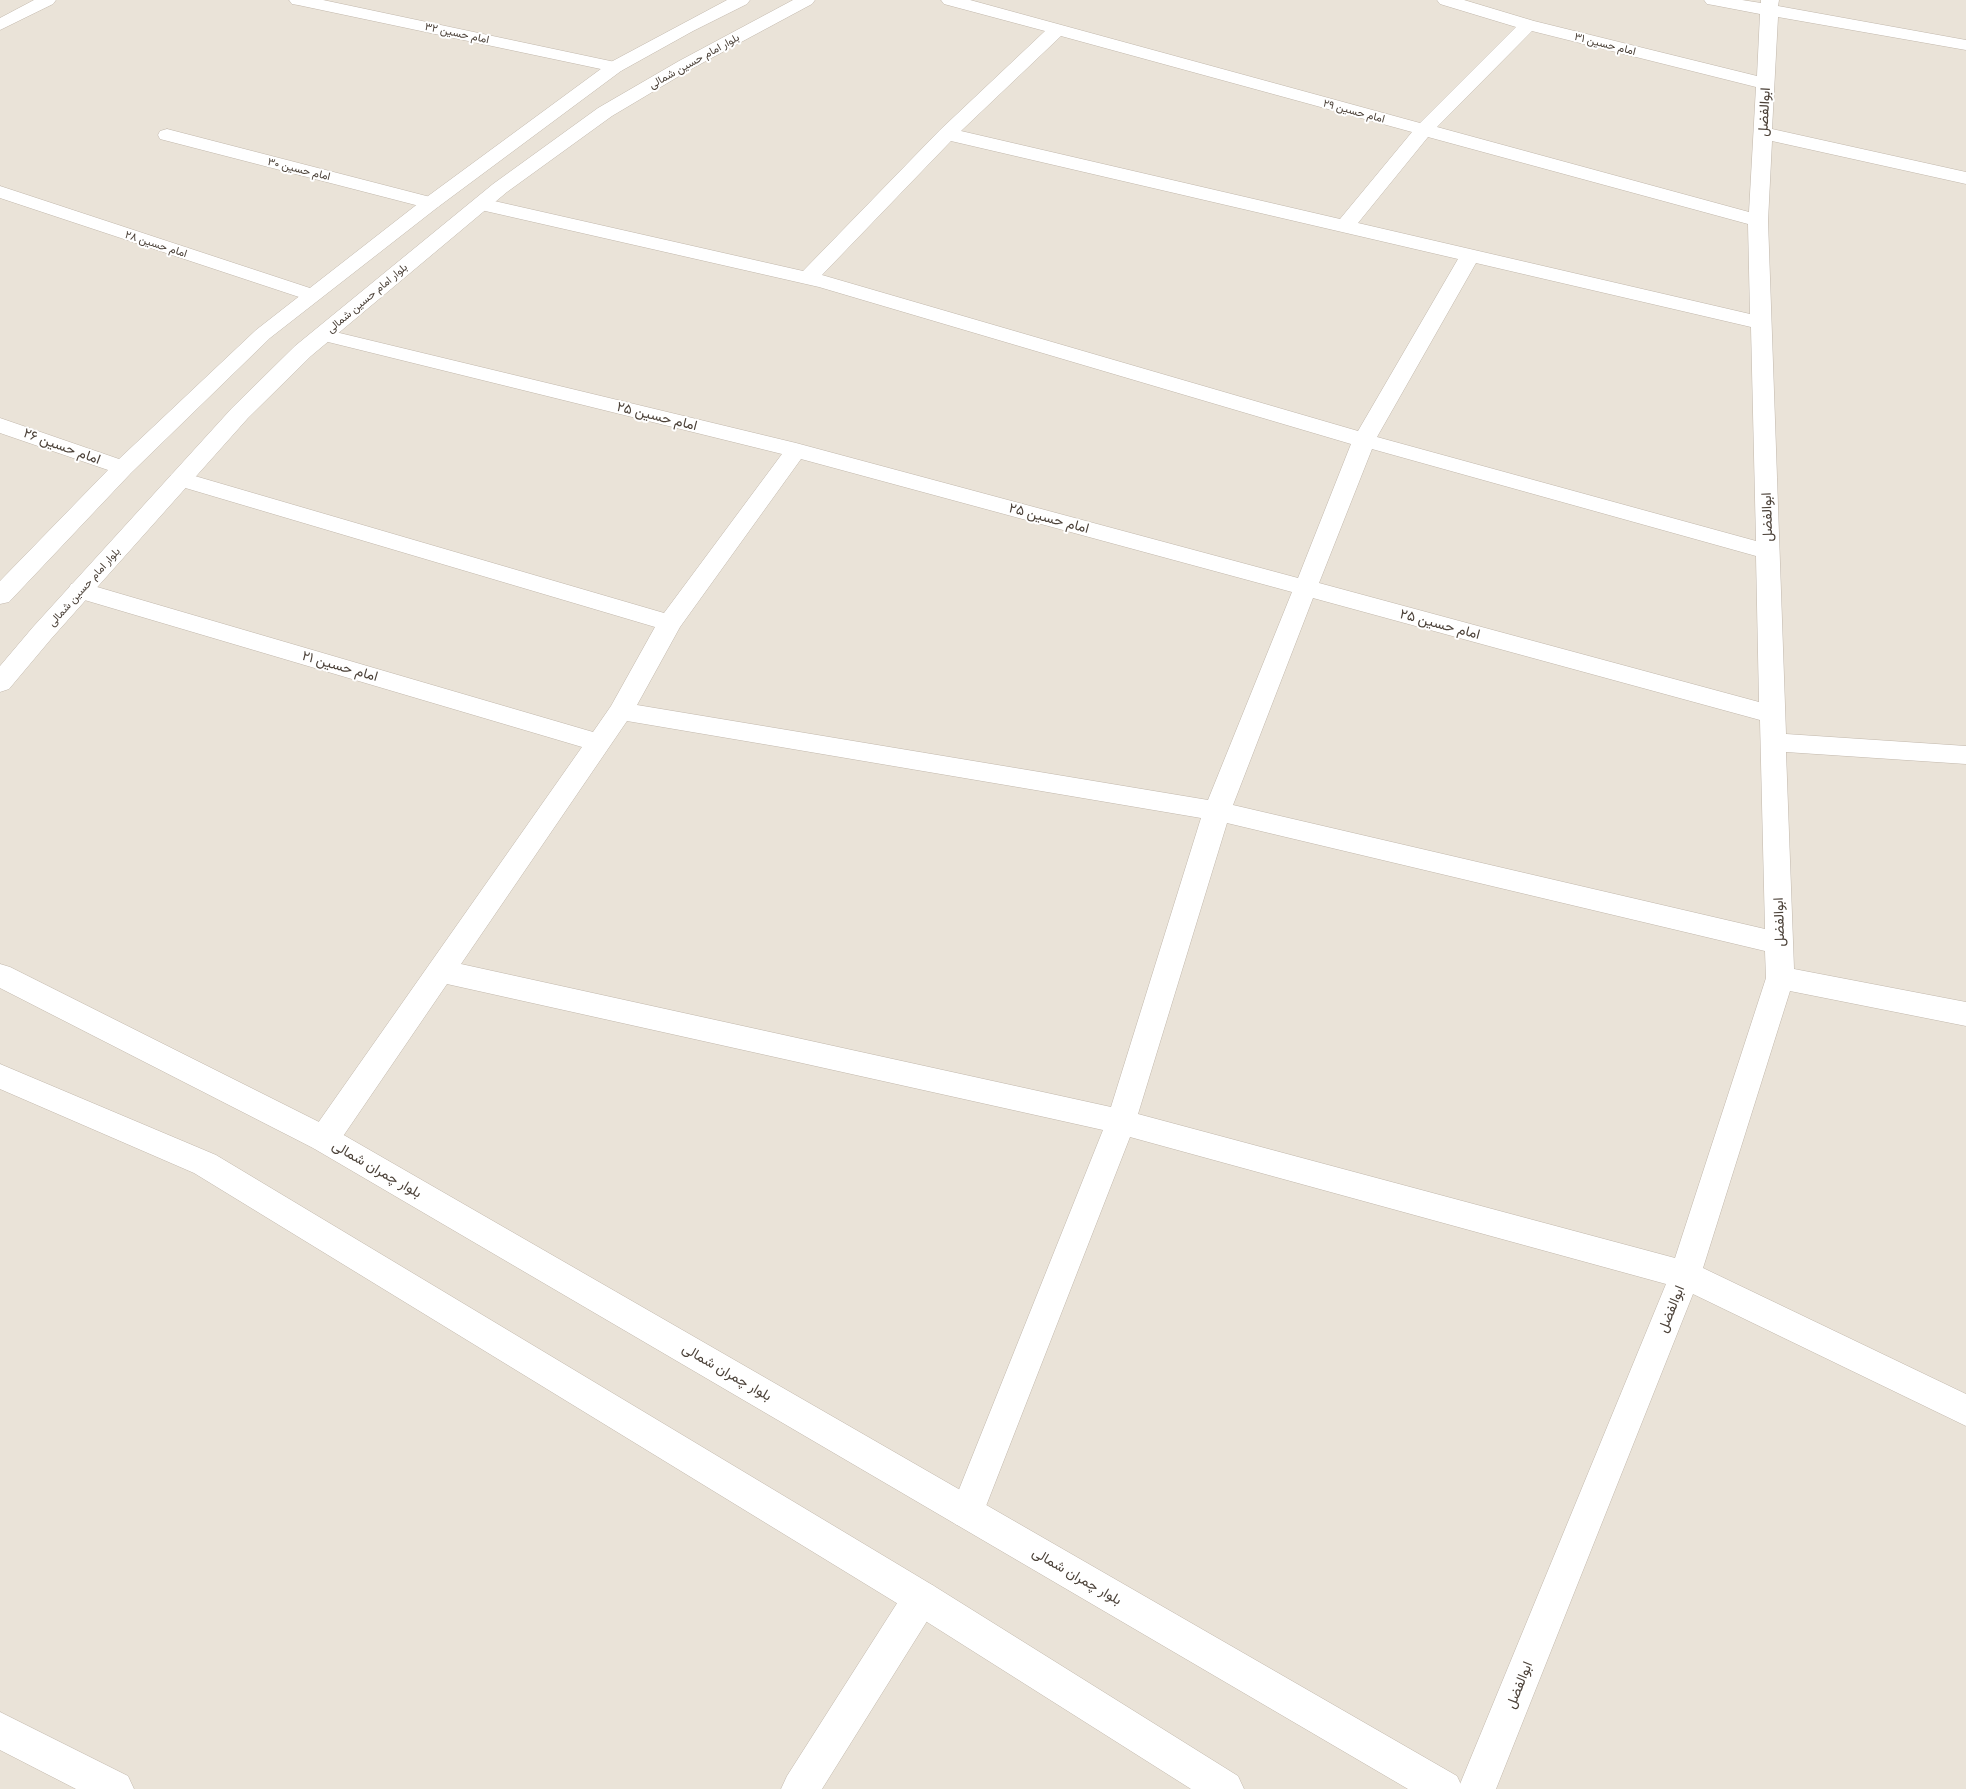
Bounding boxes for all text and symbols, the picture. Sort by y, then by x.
street label: امام حسین ۳۲ [424,20,490,46]
street label: امام حسین ۳۱ [1573,30,1637,58]
street label: بلوار امام حسین شمالی [646,31,742,91]
street label: ابوالفضل [1754,87,1774,137]
street label: امام حسین ۲۹ [1322,96,1386,126]
street label: امام حسین ۳۰ [266,155,332,183]
street label: امام حسین ۲۸ [123,228,189,260]
street label: بلوار امام حسین شمالی [324,260,410,336]
street label: امام حسین ۲۵ [615,398,699,434]
street label: امام حسین ۲۶ [21,424,103,468]
street label: ابوالفضل [1758,492,1776,542]
street label: امام حسین ۲۵ [1007,499,1091,537]
street label: بلوار امام حسین شمالی [45,545,123,629]
street label: امام حسین ۲۵ [1398,605,1482,643]
street label: امام حسین ۲۱ [300,647,380,685]
street label: ابوالفضل [1770,897,1788,947]
street label: بلوار چمران شمالی [329,1137,425,1201]
street label: ابوالفضل [1654,1283,1688,1335]
street label: بلوار چمران شمالی [679,1340,775,1404]
street label: بلوار چمران شمالی [1029,1544,1125,1608]
street label: ابوالفضل [1502,1659,1536,1711]

